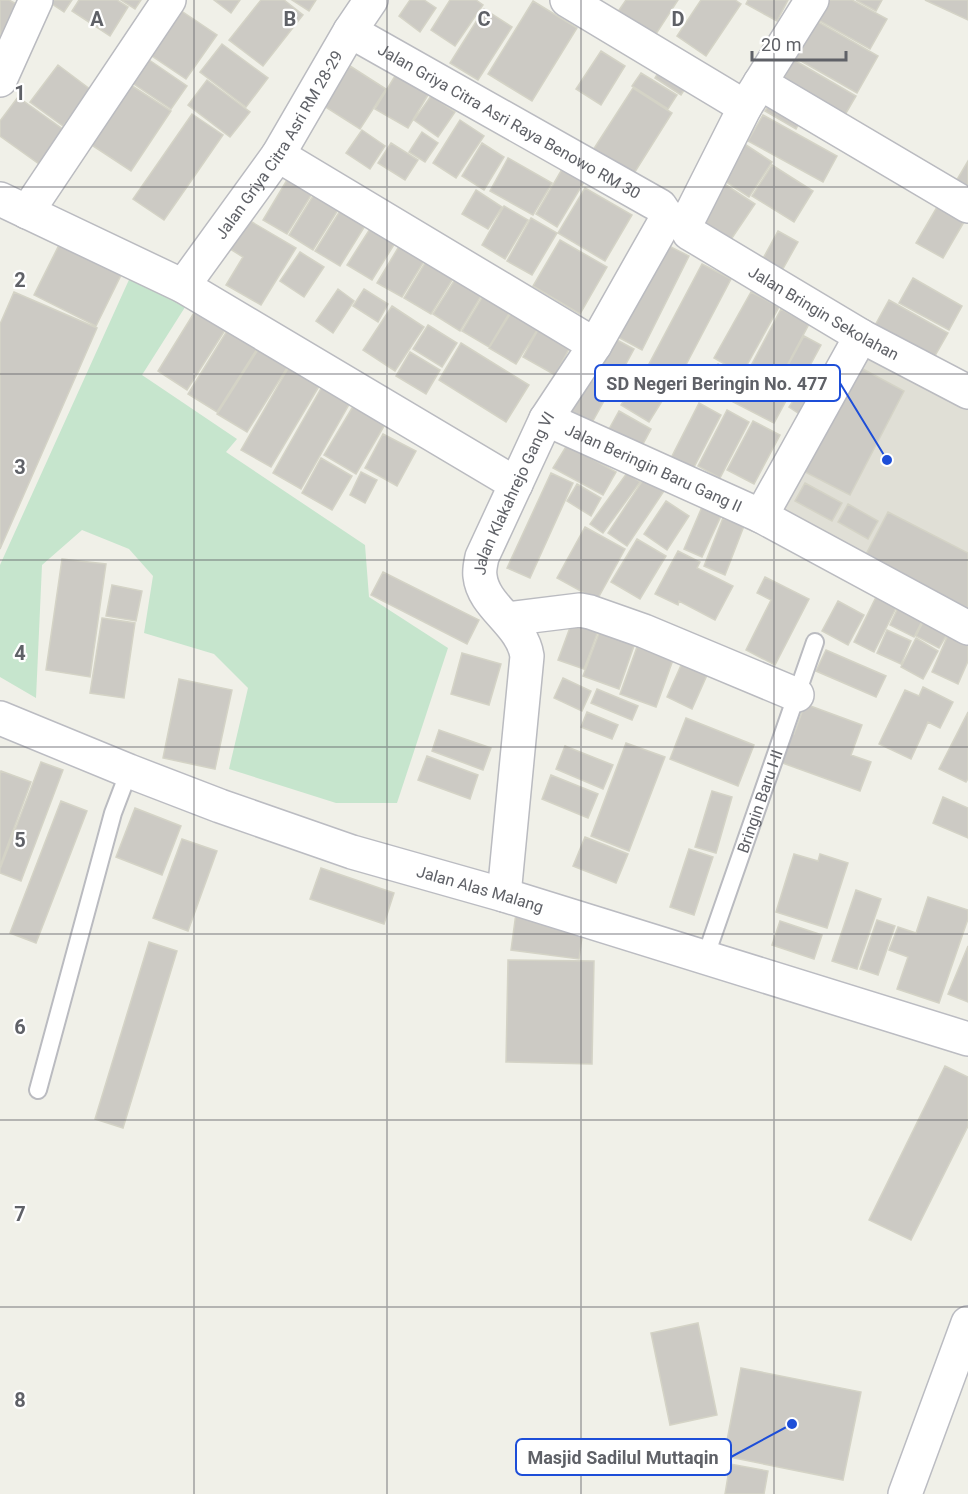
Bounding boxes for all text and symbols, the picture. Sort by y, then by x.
text: A [90,7,104,31]
text: B [284,7,296,31]
text: C [477,7,491,31]
text: D [672,7,685,31]
scale bar [752,24,846,62]
text: 20 m [761,34,801,55]
street label: Jalan Griya Citra Asri Raya Benowo RM 30 [374,40,644,203]
street label: Jalan Griya Citra Asri RM 28-29 [211,47,347,243]
text: 1 [14,81,26,105]
street label: Jalan Bringin Sekolahan [745,262,902,364]
text: 2 [14,268,26,292]
callout: SD Negeri Beringin No. 477 [595,365,840,401]
text: SD Negeri Beringin No. 477 [606,373,828,394]
street label: Jalan Klakahrejo Gang VI [471,408,558,576]
street label: Jalan Beringin Baru Gang II [562,420,745,516]
text: 3 [14,455,26,479]
text: 4 [14,641,26,665]
street label: Bringin Baru I-II [733,747,787,856]
text: 5 [14,828,26,852]
street label: Jalan Alas Malang [414,862,546,917]
text: 6 [14,1015,26,1039]
text: 7 [14,1202,26,1226]
text: 8 [14,1388,26,1412]
callout: Masjid Sadilul Muttaqin [516,1439,731,1475]
text: Masjid Sadilul Muttaqin [527,1447,719,1468]

